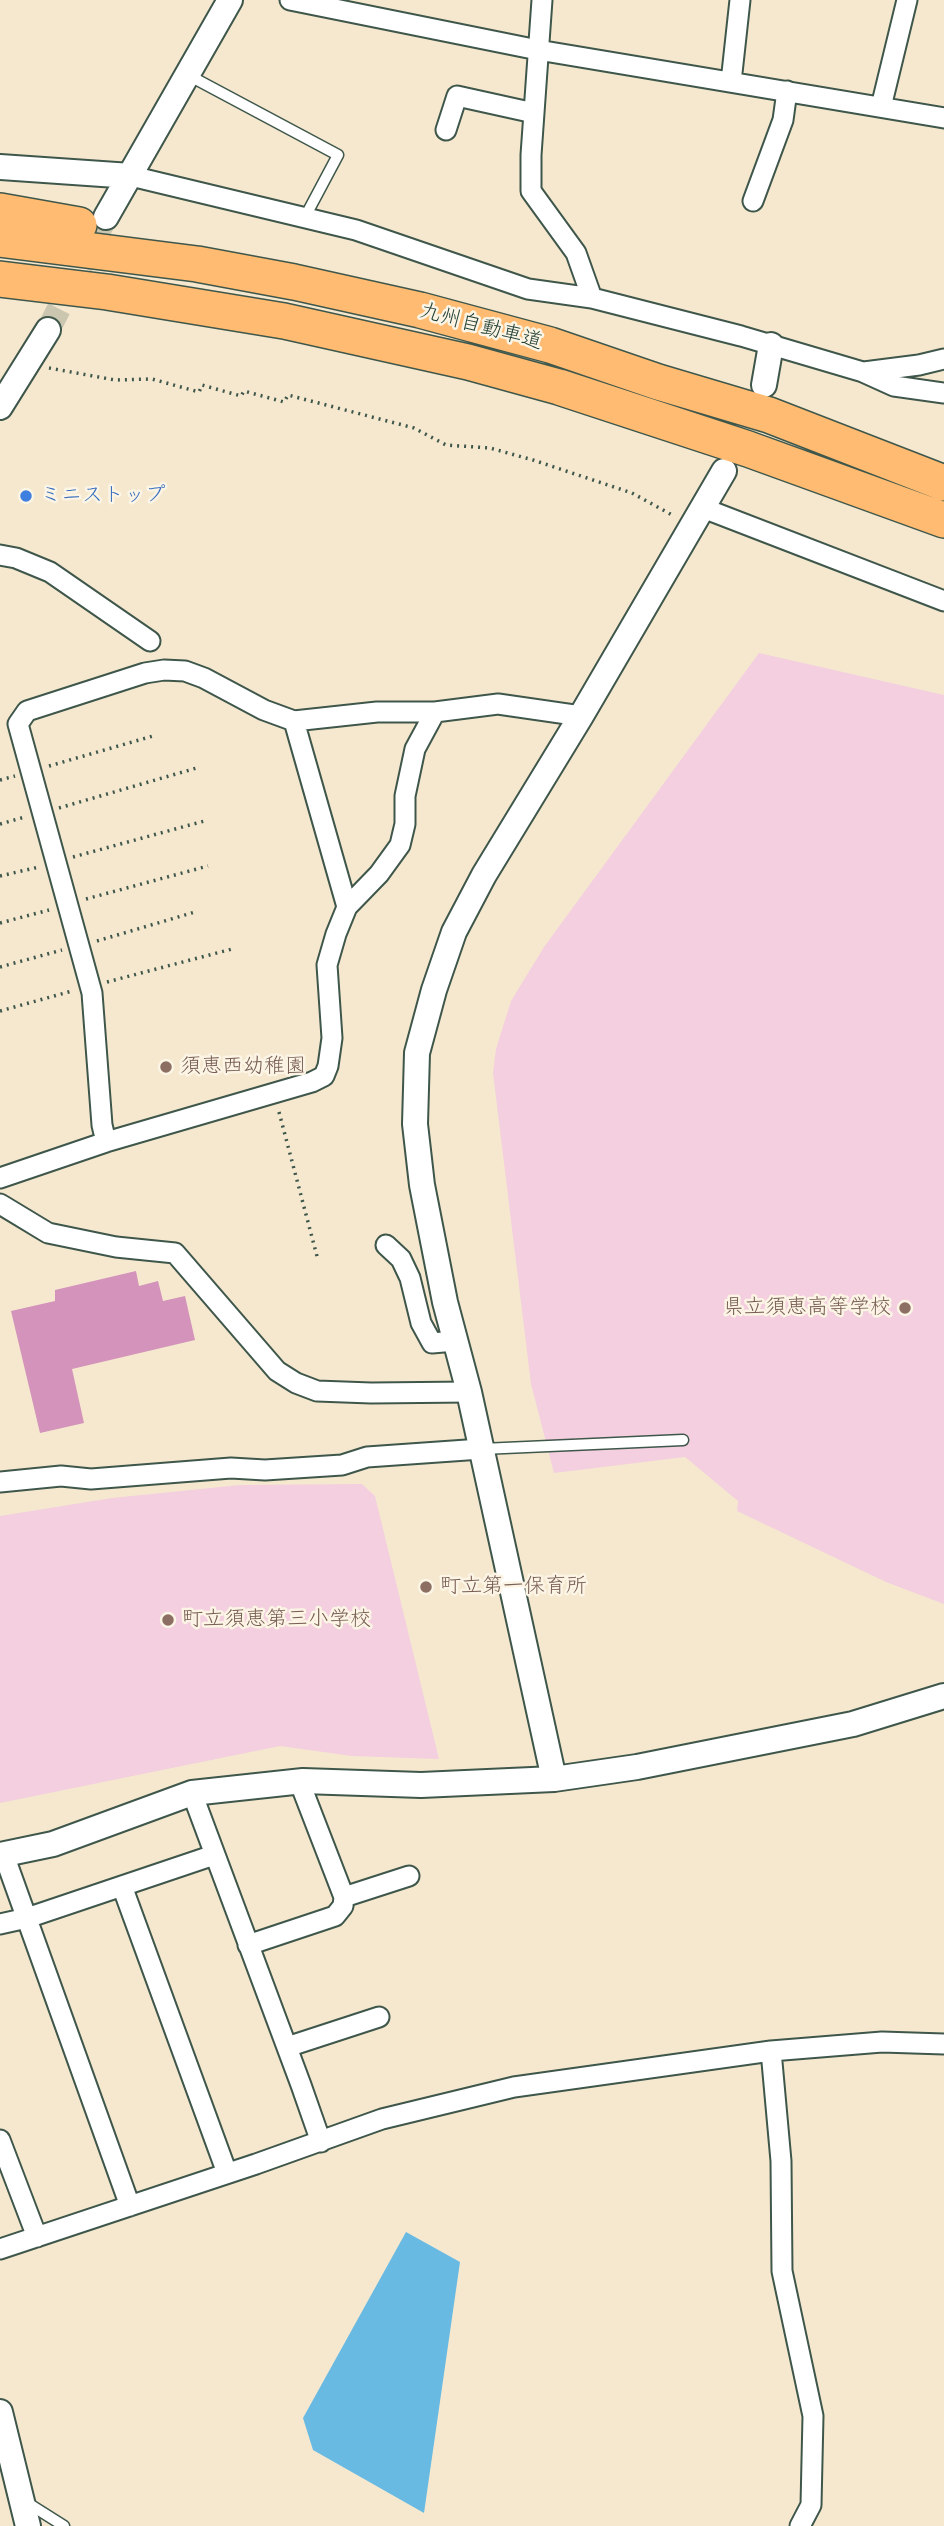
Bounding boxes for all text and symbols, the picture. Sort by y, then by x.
street label: 九州自動車道 [417,299,545,355]
place label: ミニストップ [40,483,166,509]
marker: ミニストップ [18,488,34,504]
place label: 須恵西幼稚園 [180,1054,306,1080]
marker: 須恵西幼稚園 [158,1059,174,1075]
place label: 県立須恵高等学校 [723,1295,891,1321]
marker: 県立須恵高等学校 [897,1300,913,1316]
place label: 町立第一保育所 [440,1574,587,1600]
marker: 町立第一保育所 [418,1579,434,1595]
place label: 町立須恵第三小学校 [182,1607,371,1633]
marker: 町立須恵第三小学校 [160,1612,176,1628]

